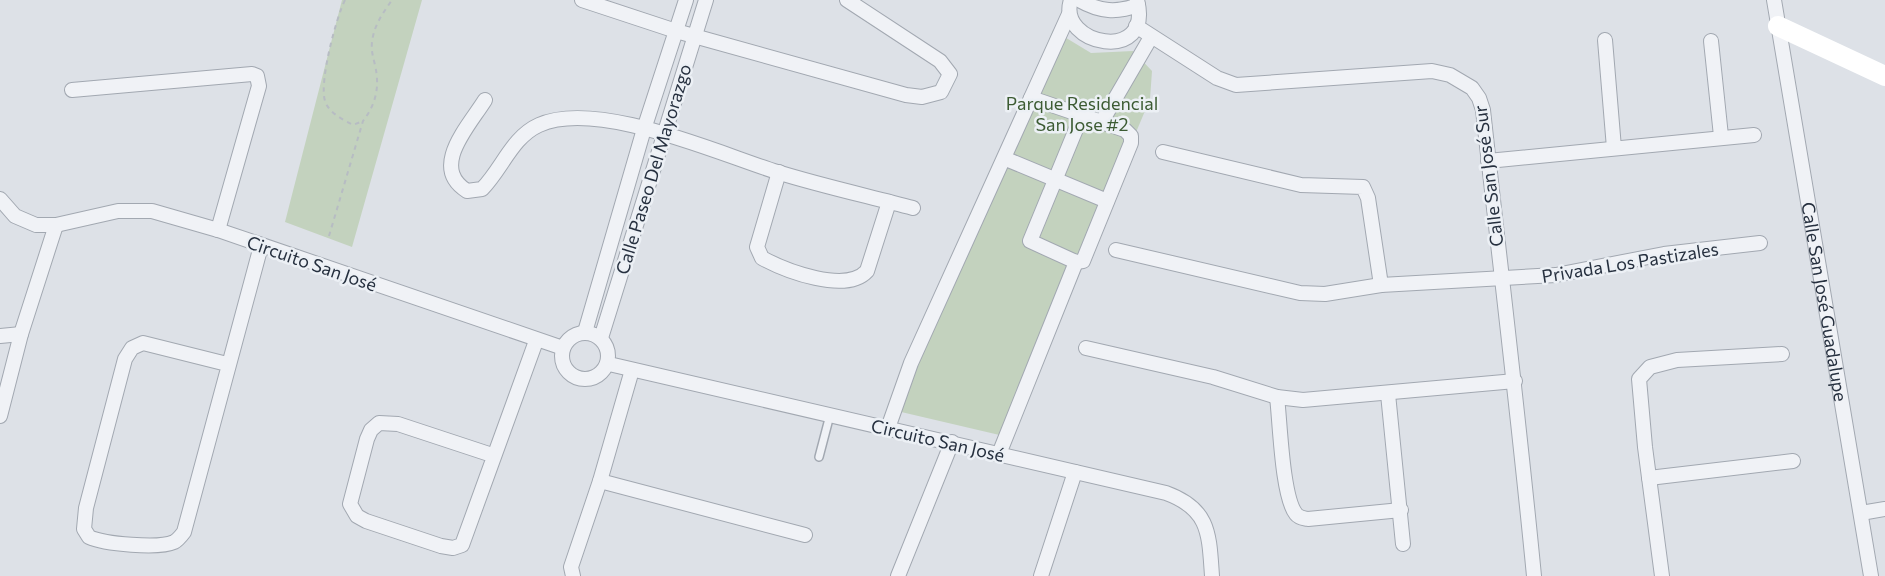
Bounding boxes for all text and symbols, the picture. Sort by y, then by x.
street label: Calle Paseo Del Mayorazgo [610,61,696,277]
park label: Parque Residencial San Jose #2 [1006,92,1158,135]
street label: Calle San José Sur [1468,104,1508,248]
street label: Calle San José Guadalupe [1797,200,1852,403]
street label: Circuito San José [244,230,380,296]
street label: Privada Los Pastizales [1540,237,1720,287]
street label: Circuito San José [869,414,1007,466]

